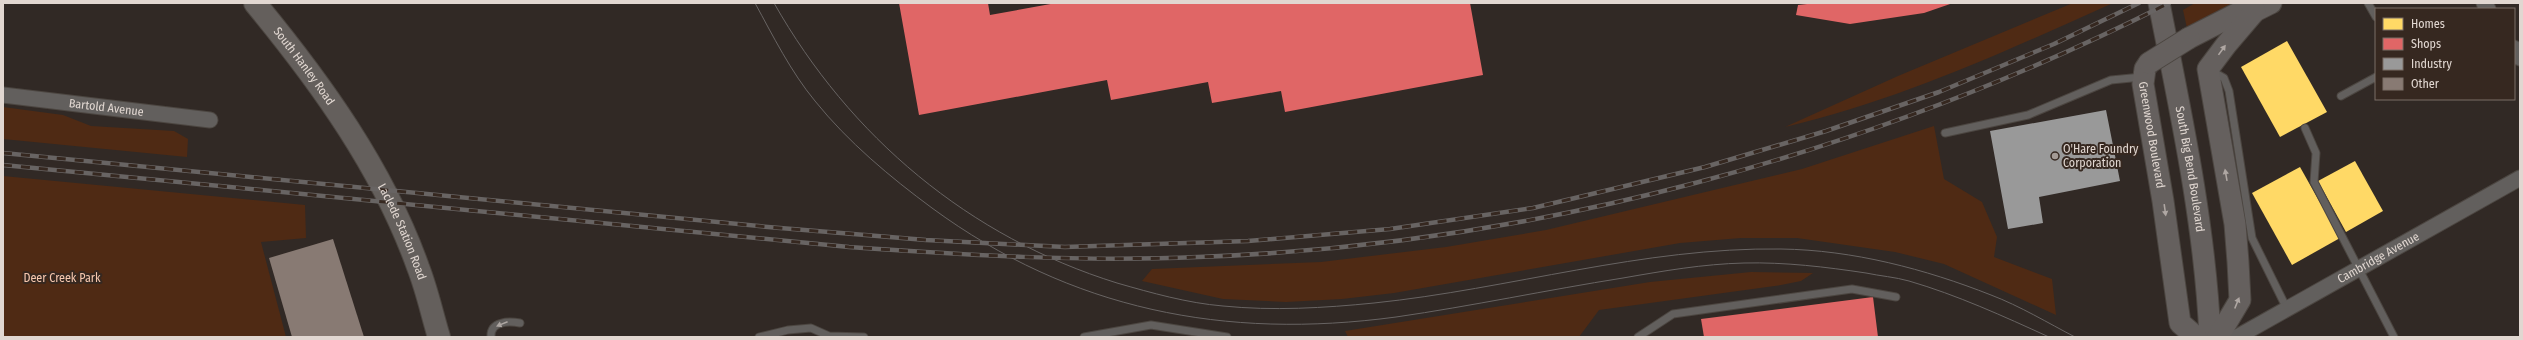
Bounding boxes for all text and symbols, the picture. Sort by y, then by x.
legend [2375,8,2515,100]
text: Homes [2411,17,2445,31]
street label: South Hanley Road [271,25,338,108]
text: Shops [2411,37,2441,51]
one-way arrow [2218,45,2226,56]
text: Industry [2411,57,2452,71]
text: Other [2411,77,2440,91]
street label: Greenwood Boulevard [2136,80,2168,189]
street label: Bartold Avenue [68,96,144,119]
street label: South Big Bend Boulevard [2173,105,2207,233]
place label: O'Hare Foundry Corporation [2063,142,2139,170]
marker: O'Hare Foundry Corporation [2050,151,2060,161]
one-way arrow [2223,168,2229,181]
street label: Laclede Station Road [375,181,429,281]
one-way arrow [2162,204,2168,216]
street label: Cambridge Avenue [2335,229,2422,286]
park label: Deer Creek Park [23,271,101,285]
one-way arrow [2233,297,2240,309]
one-way arrow [495,322,507,328]

